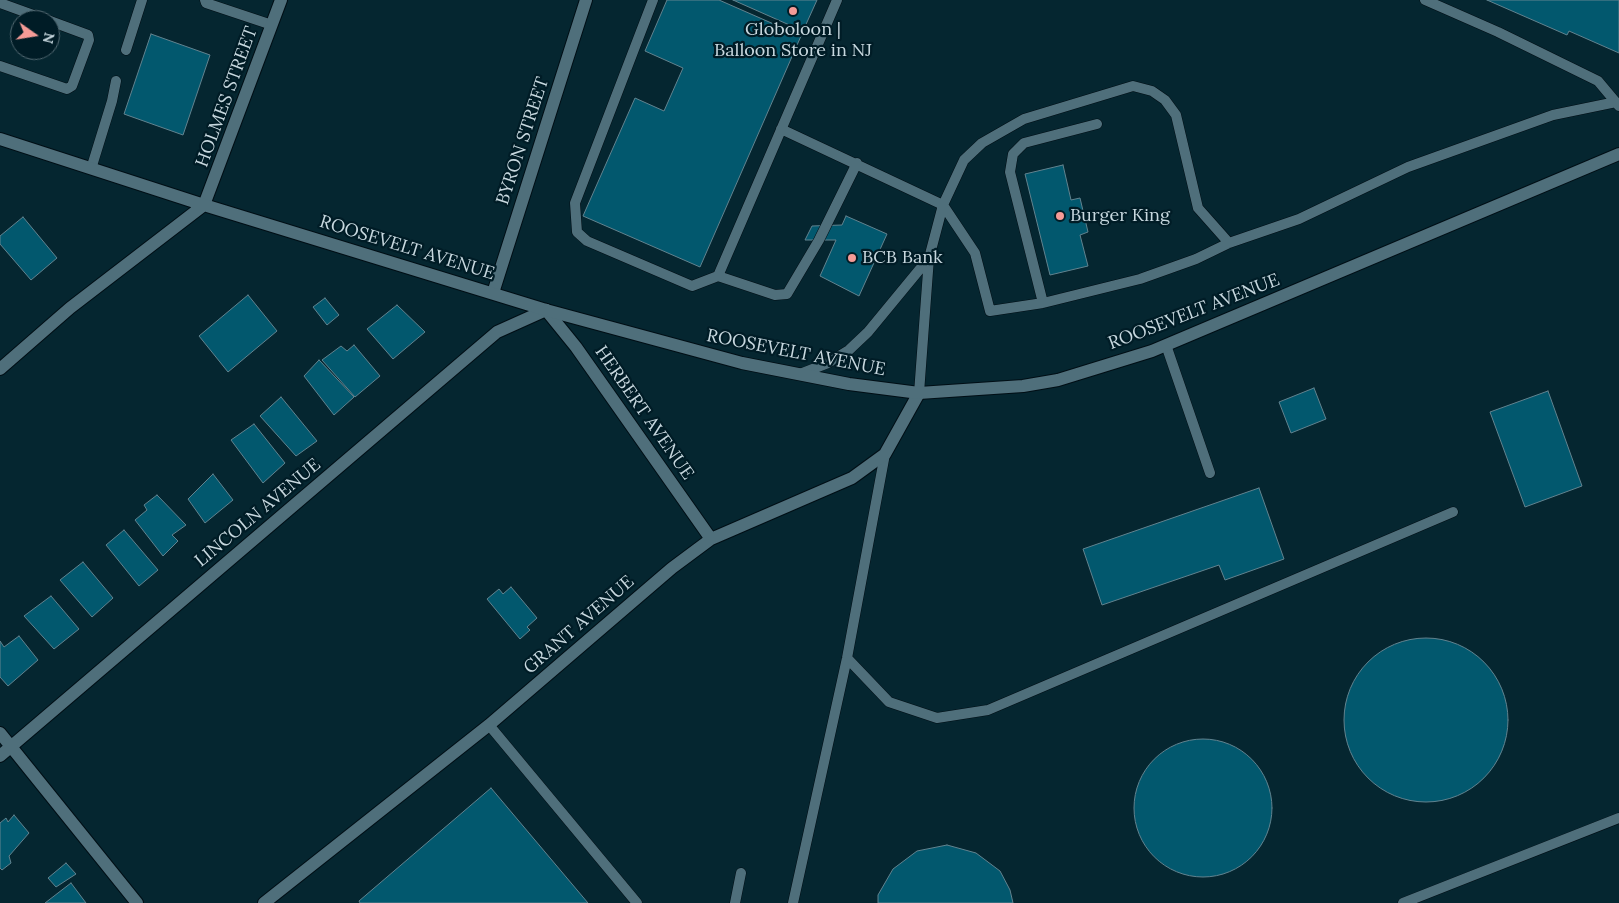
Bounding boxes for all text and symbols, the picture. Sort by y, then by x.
marker: Globoloon | Balloon Store in NJ [787,5,799,17]
north arrow [10,10,60,60]
place label: Globoloon | Balloon Store in NJ [714,19,872,62]
street label: HOLMES STREET [192,24,262,170]
text: N [39,31,59,45]
street label: BYRON STREET [492,74,554,208]
place label: Burger King [1070,205,1170,227]
marker: Burger King [1054,210,1066,222]
street label: ROOSEVELT AVENUE [317,211,497,285]
place label: BCB Bank [862,247,943,269]
marker: BCB Bank [846,252,858,264]
street label: ROOSEVELT AVENUE [1105,269,1283,355]
street label: ROOSEVELT AVENUE [705,325,887,381]
street label: HERBERT AVENUE [590,342,698,484]
street label: LINCOLN AVENUE [191,454,325,572]
street label: GRANT AVENUE [519,571,639,679]

